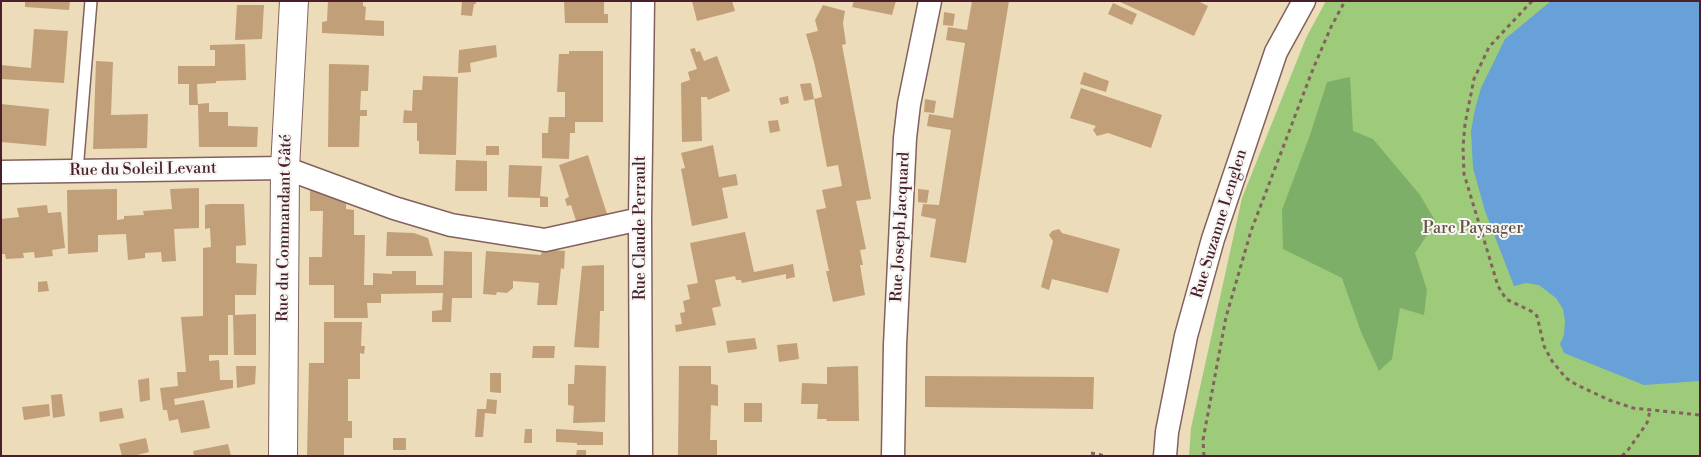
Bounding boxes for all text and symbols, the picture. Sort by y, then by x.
street label: Rue du Commandant Gâté [274,134,296,322]
street label: Rue Suzanne Lenglen [1188,147,1252,301]
street label: Rue Joseph Jacquard [887,151,915,303]
street label: Rue Claude Perrault [631,156,651,300]
street label: Rue du Soleil Levant [69,159,217,181]
park label: Parc Paysager [1423,219,1523,239]

